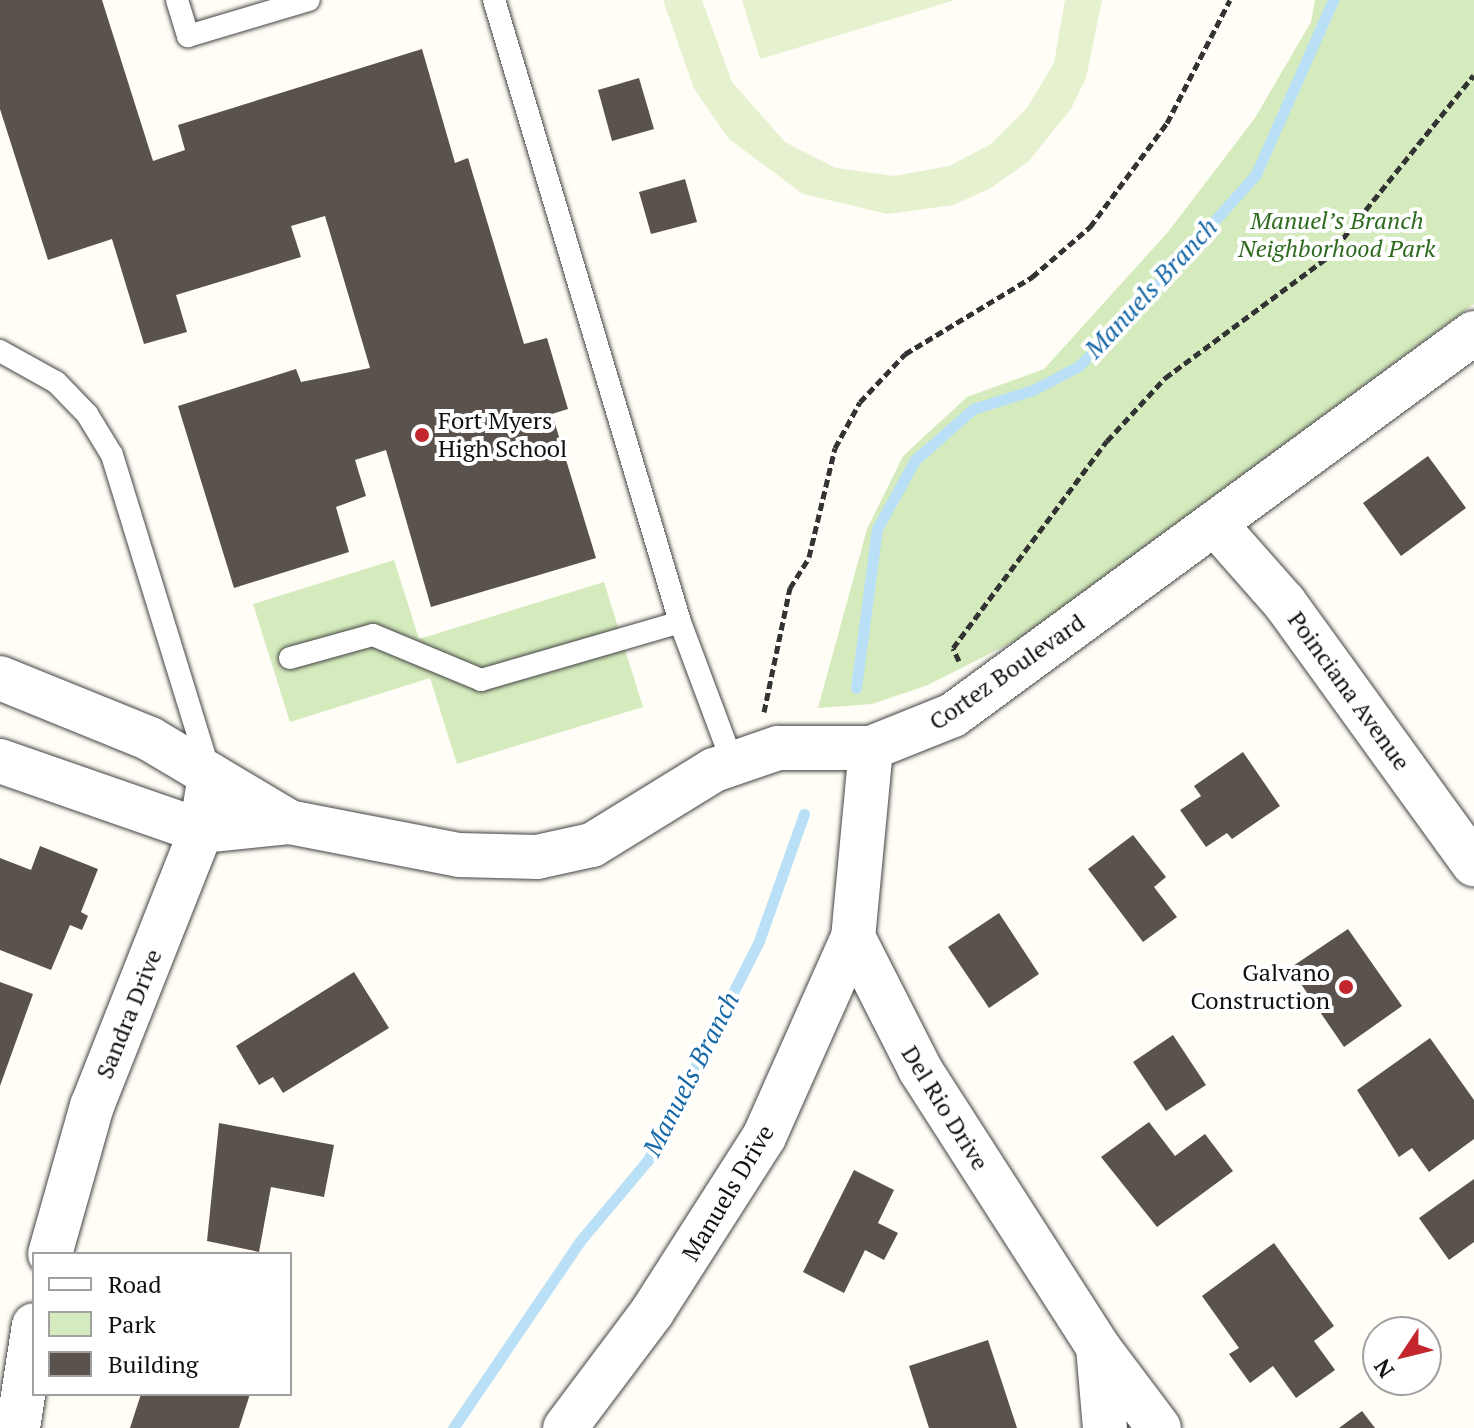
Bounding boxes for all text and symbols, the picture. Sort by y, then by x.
park label: Manuel’s Branch Neighborhood Park [1238,207,1436,263]
water label: Manuels Branch [1078,212,1224,364]
place label: Fort Myers High School [438,407,567,463]
marker: Fort Myers High School [413,426,431,444]
street label: Poinciana Avenue [1282,606,1416,776]
street label: Cortez Boulevard [924,608,1090,736]
street label: Sandra Drive [90,945,168,1083]
place label: Galvano Construction [1190,959,1330,1015]
marker: Galvano Construction [1337,978,1355,996]
water label: Manuels Branch [636,987,746,1161]
street label: Del Rio Drive [895,1041,995,1175]
street label: Manuels Drive [676,1120,780,1266]
legend [32,1252,292,1396]
text: Road [108,1268,162,1300]
text: Park [108,1308,156,1340]
north arrow [1362,1316,1442,1396]
text: Building [108,1348,198,1380]
text: N [1367,1354,1400,1384]

